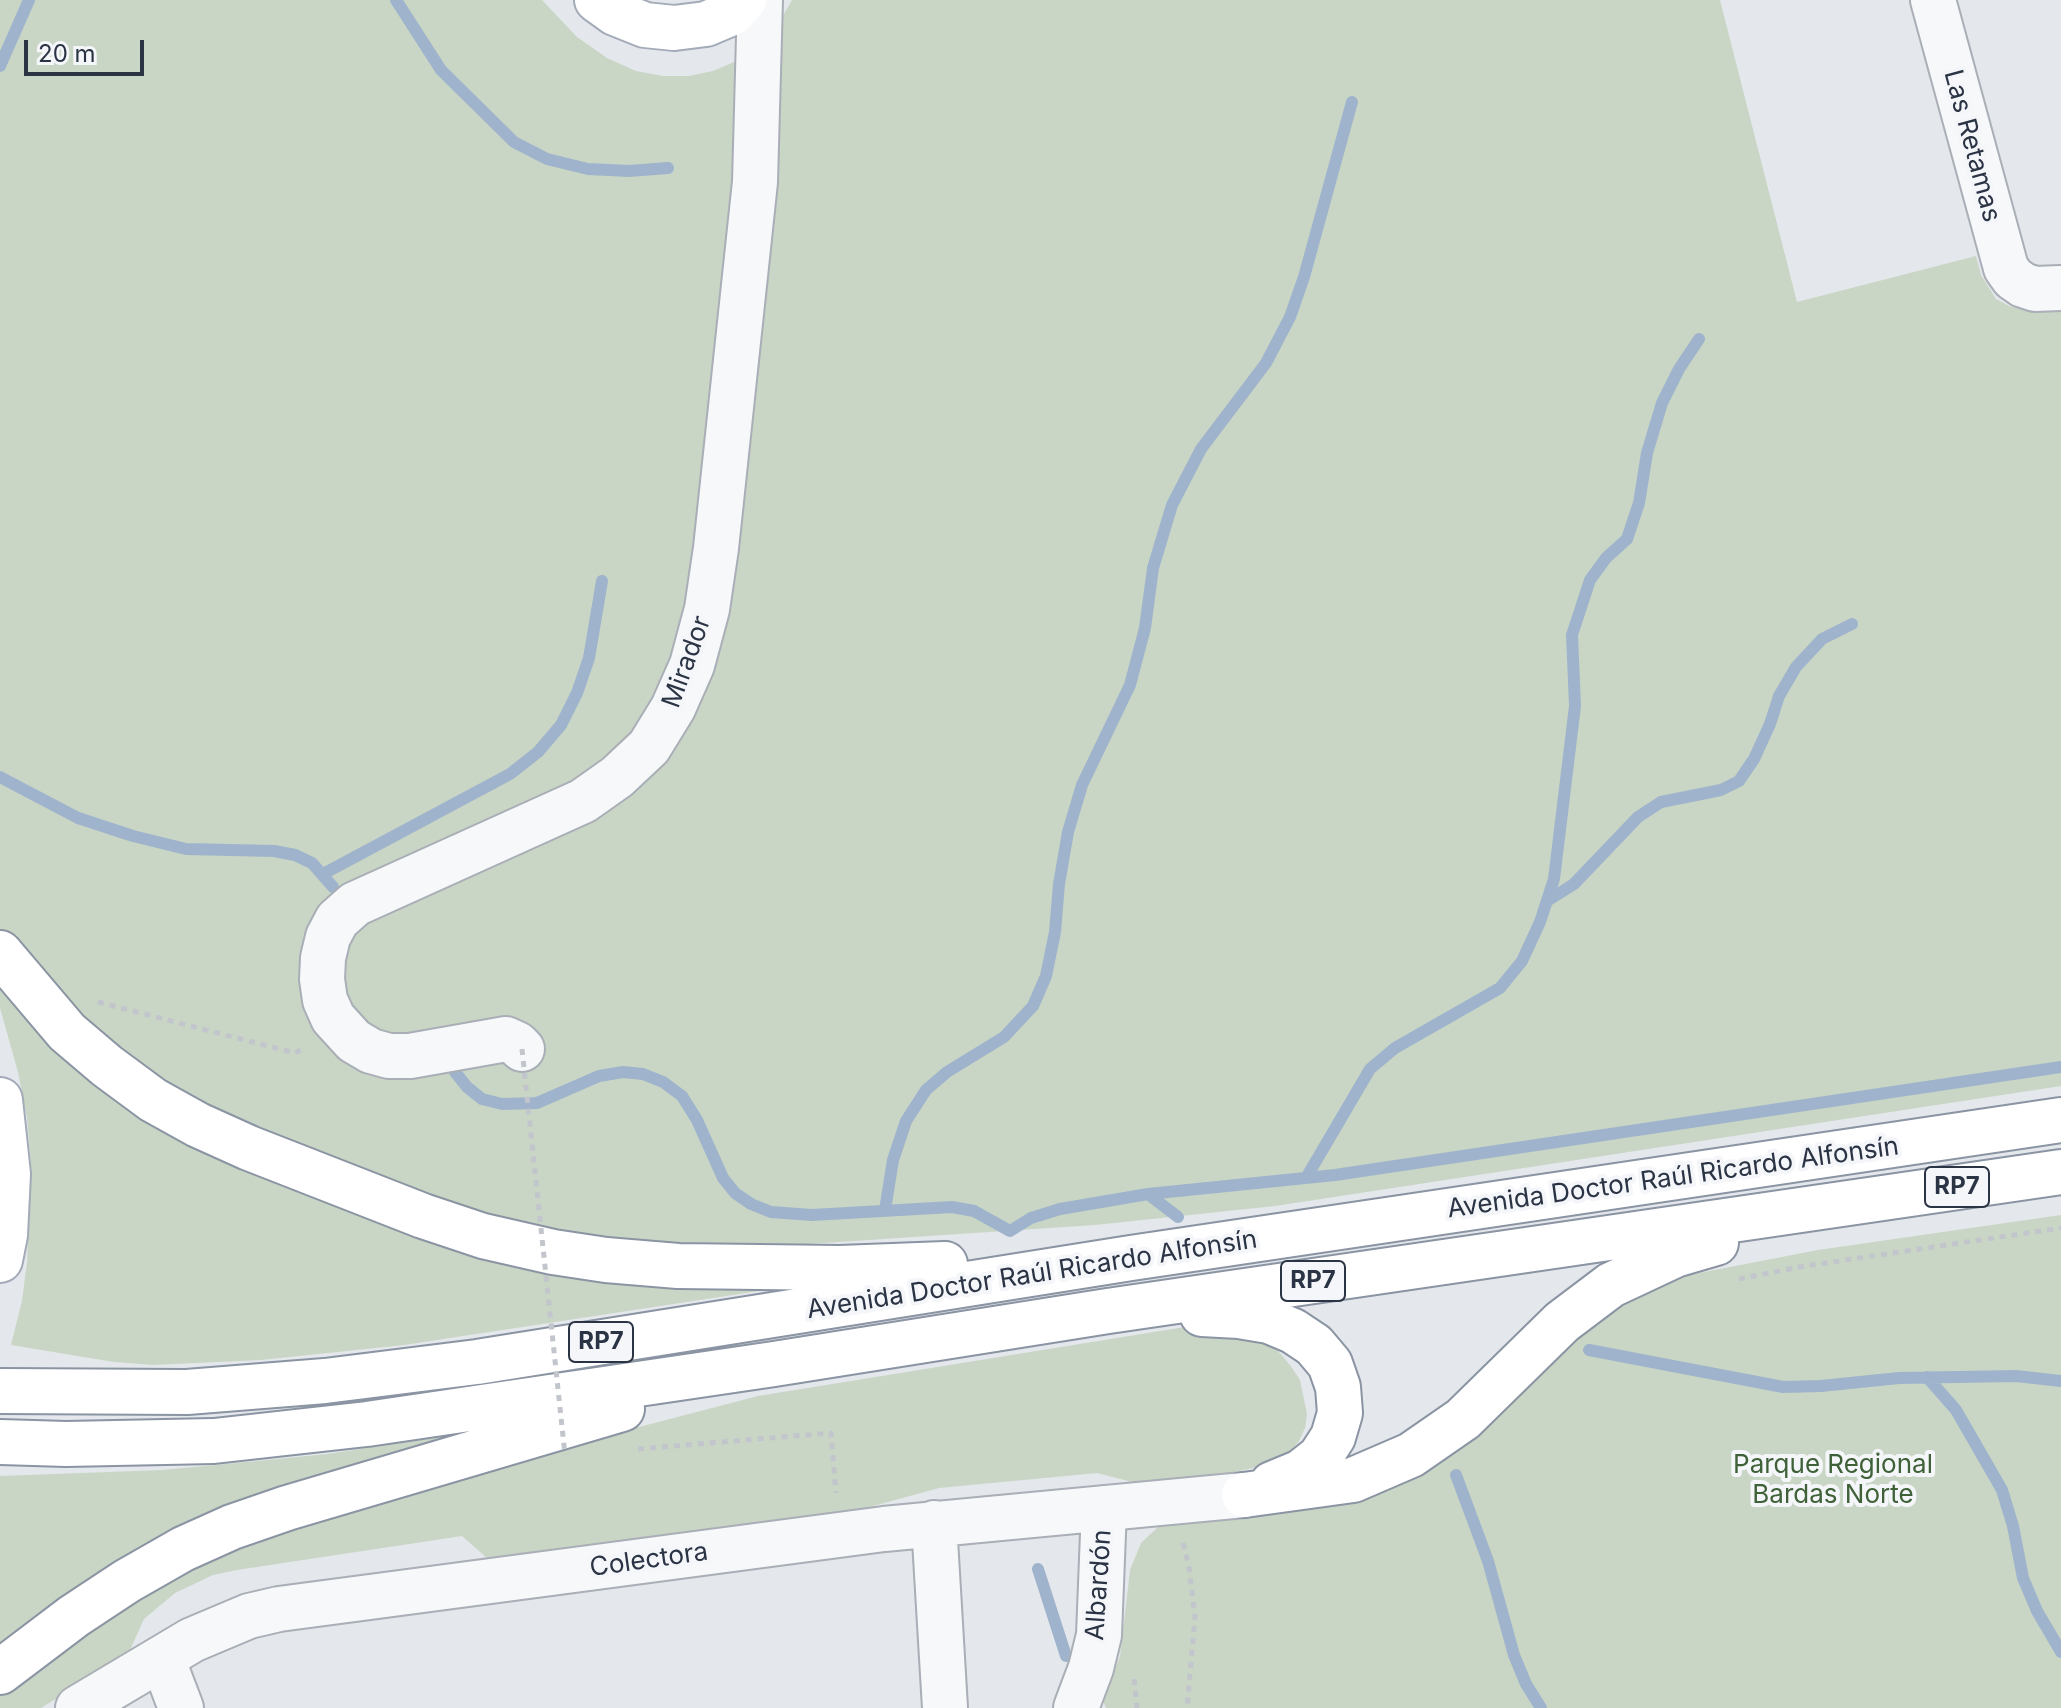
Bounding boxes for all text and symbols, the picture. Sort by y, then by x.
scale bar [28,24,148,74]
text: 20 m [38,39,96,68]
street label: Las Retamas [1937,67,2007,225]
street label: Mirador [656,612,718,712]
street label: Avenida Doctor Raúl Ricardo Alfonsín [1445,1131,1901,1225]
road number: RP7 [1925,1167,1989,1207]
street label: Avenida Doctor Raúl Ricardo Alfonsín [805,1224,1259,1326]
road number: RP7 [1281,1261,1345,1301]
road number: RP7 [569,1322,633,1362]
park label: Parque Regional Bardas Norte [1733,1449,1933,1510]
street label: Albardón [1080,1528,1118,1642]
street label: Colectora [588,1536,710,1584]

